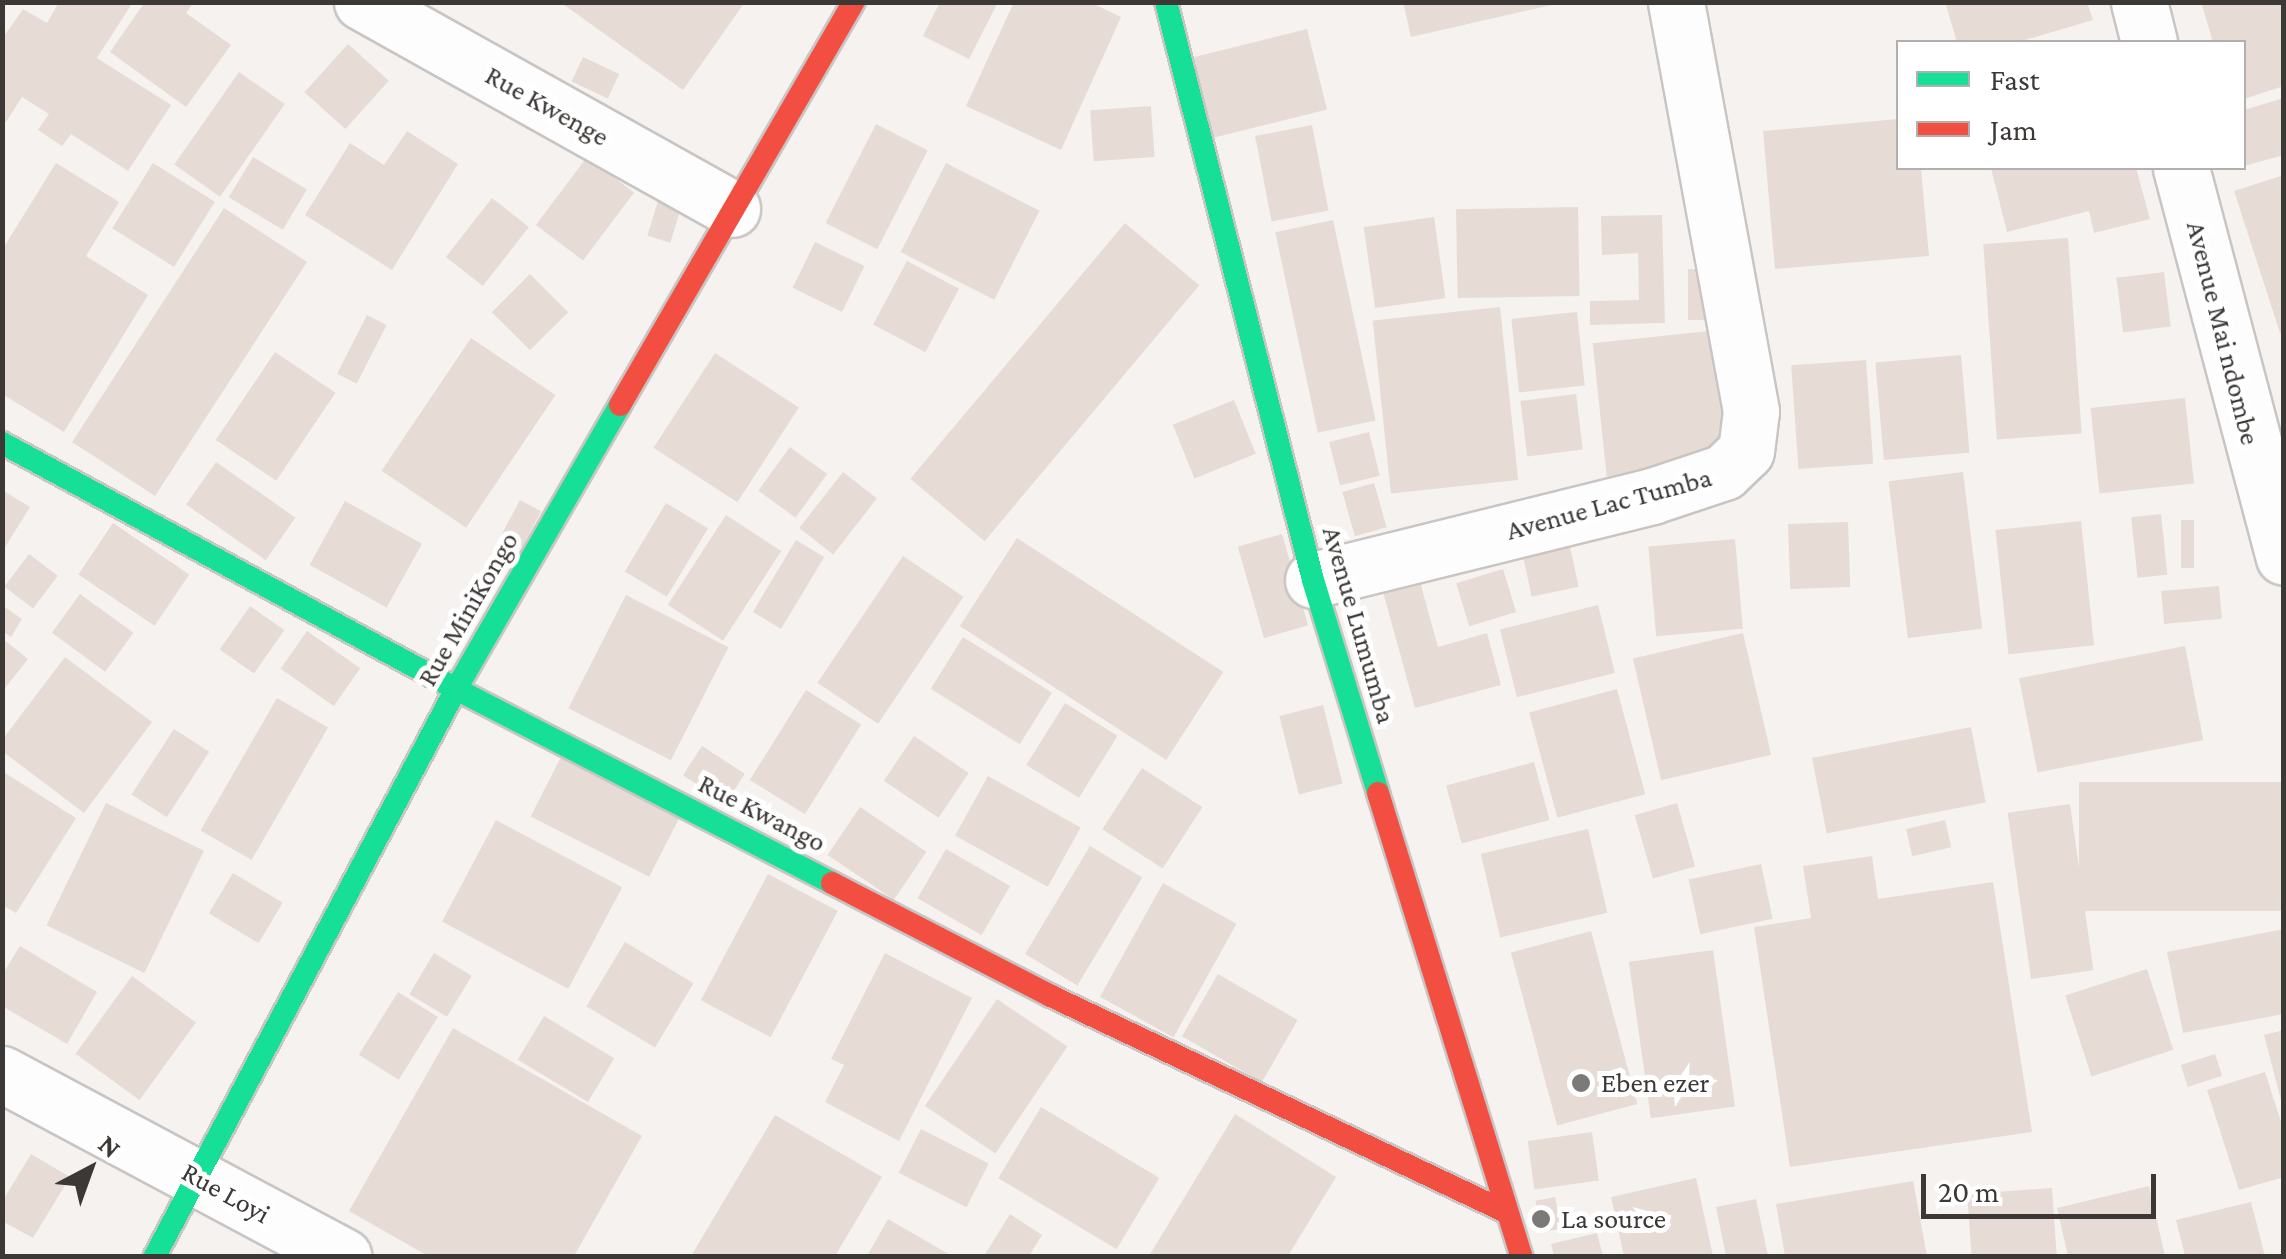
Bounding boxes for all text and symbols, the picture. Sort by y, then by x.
legend [1896,40,2246,170]
street label: Rue Kwenge [479,58,615,154]
text: Fast [1990,63,2040,96]
text: Jam [1990,113,2037,146]
street label: Avenue Mai ndombe [2179,218,2267,448]
street label: Avenue Lac Tumba [1503,460,1715,548]
street label: Avenue Lumumba [1315,523,1403,727]
street label: Rue MiniKongo [410,526,526,692]
street label: Rue Kwango [693,767,831,859]
place label: Eben ezer [1601,1066,1709,1100]
marker: Eben ezer [1570,1072,1592,1094]
north arrow [40,1119,140,1219]
text: N [93,1128,127,1164]
scale bar [1926,1154,2161,1216]
street label: Rue Loyi [176,1155,276,1231]
text: 20 m [1938,1175,1999,1208]
place label: La source [1561,1202,1666,1236]
marker: La source [1530,1208,1552,1230]

